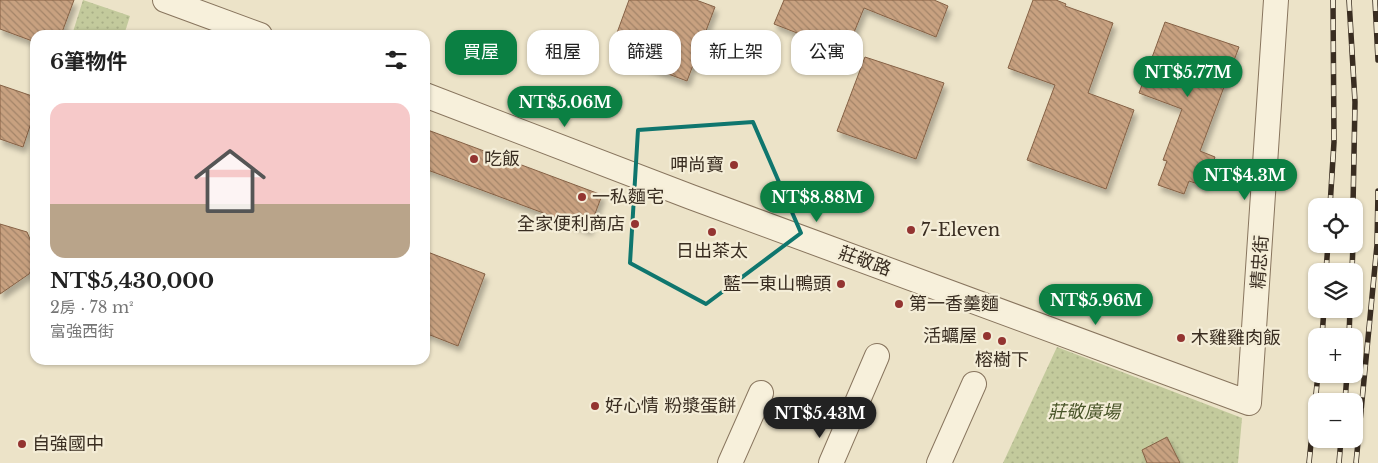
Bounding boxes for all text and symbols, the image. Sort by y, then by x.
chip: 買屋 [445,30,517,75]
chip: 租屋 [527,30,599,75]
chip: 篩選 [609,30,681,75]
chip: 新上架 [691,30,781,75]
chip: 公寓 [791,30,863,75]
icon: filters [382,46,410,74]
text: 6筆物件 [50,49,127,75]
pin: NT$5.77M [1136,56,1240,98]
text: NT$5.77M [1144,62,1232,82]
pin: NT$5.06M [513,86,617,128]
text: NT$5.06M [518,92,612,112]
icon: home [185,136,275,226]
place label: 吃飯 [484,148,520,170]
marker: 吃飯 [468,153,480,165]
place label: 呷尚寶 [670,154,724,176]
pin: NT$4.3M [1199,158,1291,201]
marker: 呷尚寶 [728,159,740,171]
text: NT$4.3M [1204,165,1286,185]
pin: NT$8.88M [765,180,869,223]
place label: 一私麵宅 [592,186,664,208]
text: NT$8.88M [771,187,863,207]
marker: 一私麵宅 [576,191,588,203]
map controls [1308,198,1363,448]
button: locate [1308,198,1363,253]
place label: 全家便利商店 [517,213,625,235]
marker: 全家便利商店 [629,218,641,230]
place label: 7-Eleven [921,219,1000,241]
marker: 7-Eleven [905,224,917,236]
marker: 日出茶太 [706,226,718,238]
street label: 精忠街 [1247,234,1273,290]
place label: 日出茶太 [676,240,748,262]
street label: 莊敬路 [836,241,894,281]
button: layers [1308,263,1363,318]
text: NT$5,430,000 [50,268,214,294]
place label: 藍一東山鴨頭 [723,273,831,295]
marker: 藍一東山鴨頭 [835,278,847,290]
pin: NT$5.96M [1044,284,1148,326]
text: NT$5.96M [1050,290,1142,310]
place label: 第一香羹麵 [909,293,999,315]
text: 2房 · 78 m² [50,297,134,317]
marker: 第一香羹麵 [893,298,905,310]
text: 富強西街 [50,321,114,341]
place label: 活蠣屋 [923,325,977,347]
place label: 木雞雞肉飯 [1191,327,1281,349]
button: + [1308,328,1363,383]
marker: 活蠣屋 [981,330,993,342]
marker: 木雞雞肉飯 [1175,332,1187,344]
marker: 榕樹下 [996,335,1008,347]
place label: 榕樹下 [975,349,1029,371]
button: − [1308,393,1363,448]
place label: 好心情 粉漿蛋餅 [605,395,736,417]
pin: NT$5.43M [768,396,872,439]
marker: 好心情 粉漿蛋餅 [589,400,601,412]
park label: 莊敬廣場 [1048,401,1122,423]
text: NT$5.43M [774,403,866,423]
place label: 自強國中 [32,433,104,455]
marker: 自強國中 [16,438,28,450]

